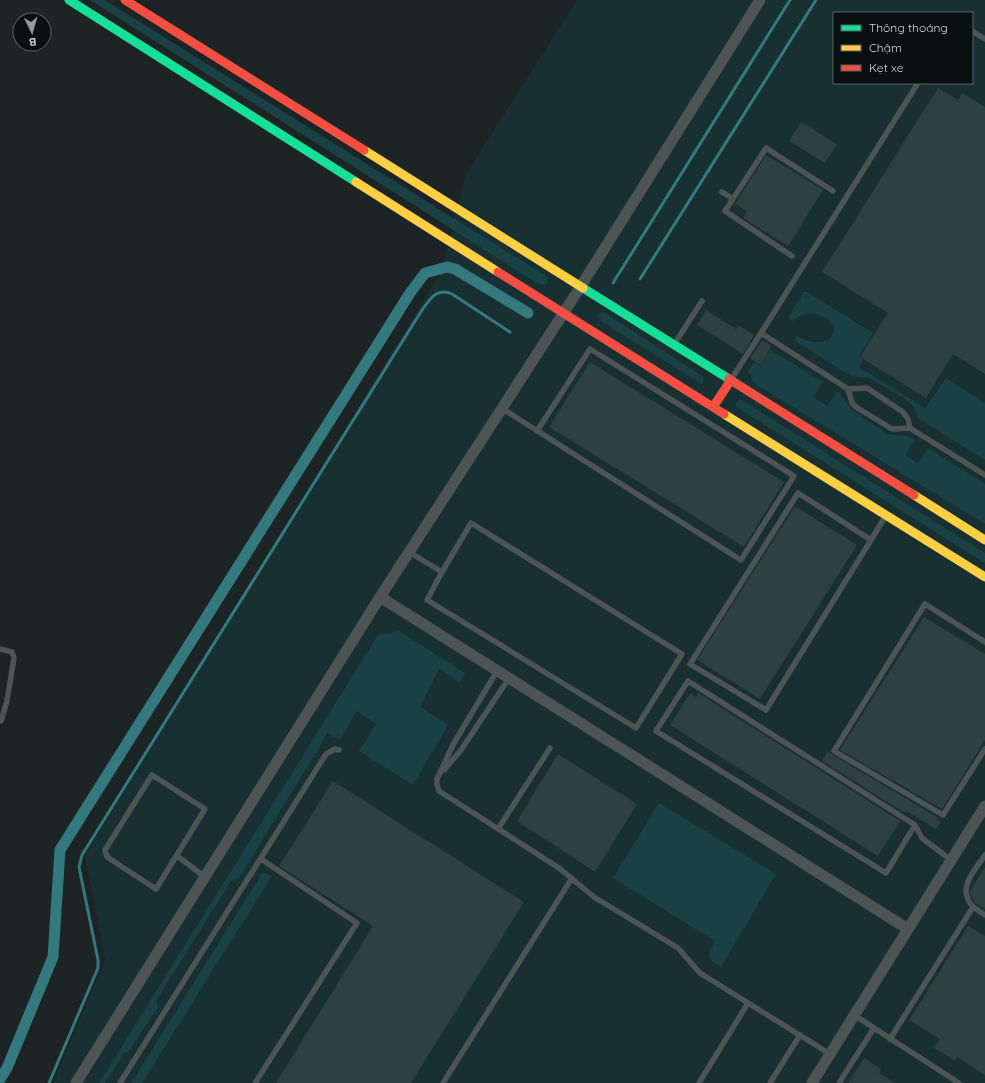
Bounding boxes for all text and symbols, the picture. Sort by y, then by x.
north arrow [12,12,52,52]
legend [833,12,973,84]
text: Thông thoáng [869,20,948,35]
text: B [29,35,37,49]
text: Chậm [869,40,902,55]
text: Kẹt xe [869,60,904,75]

